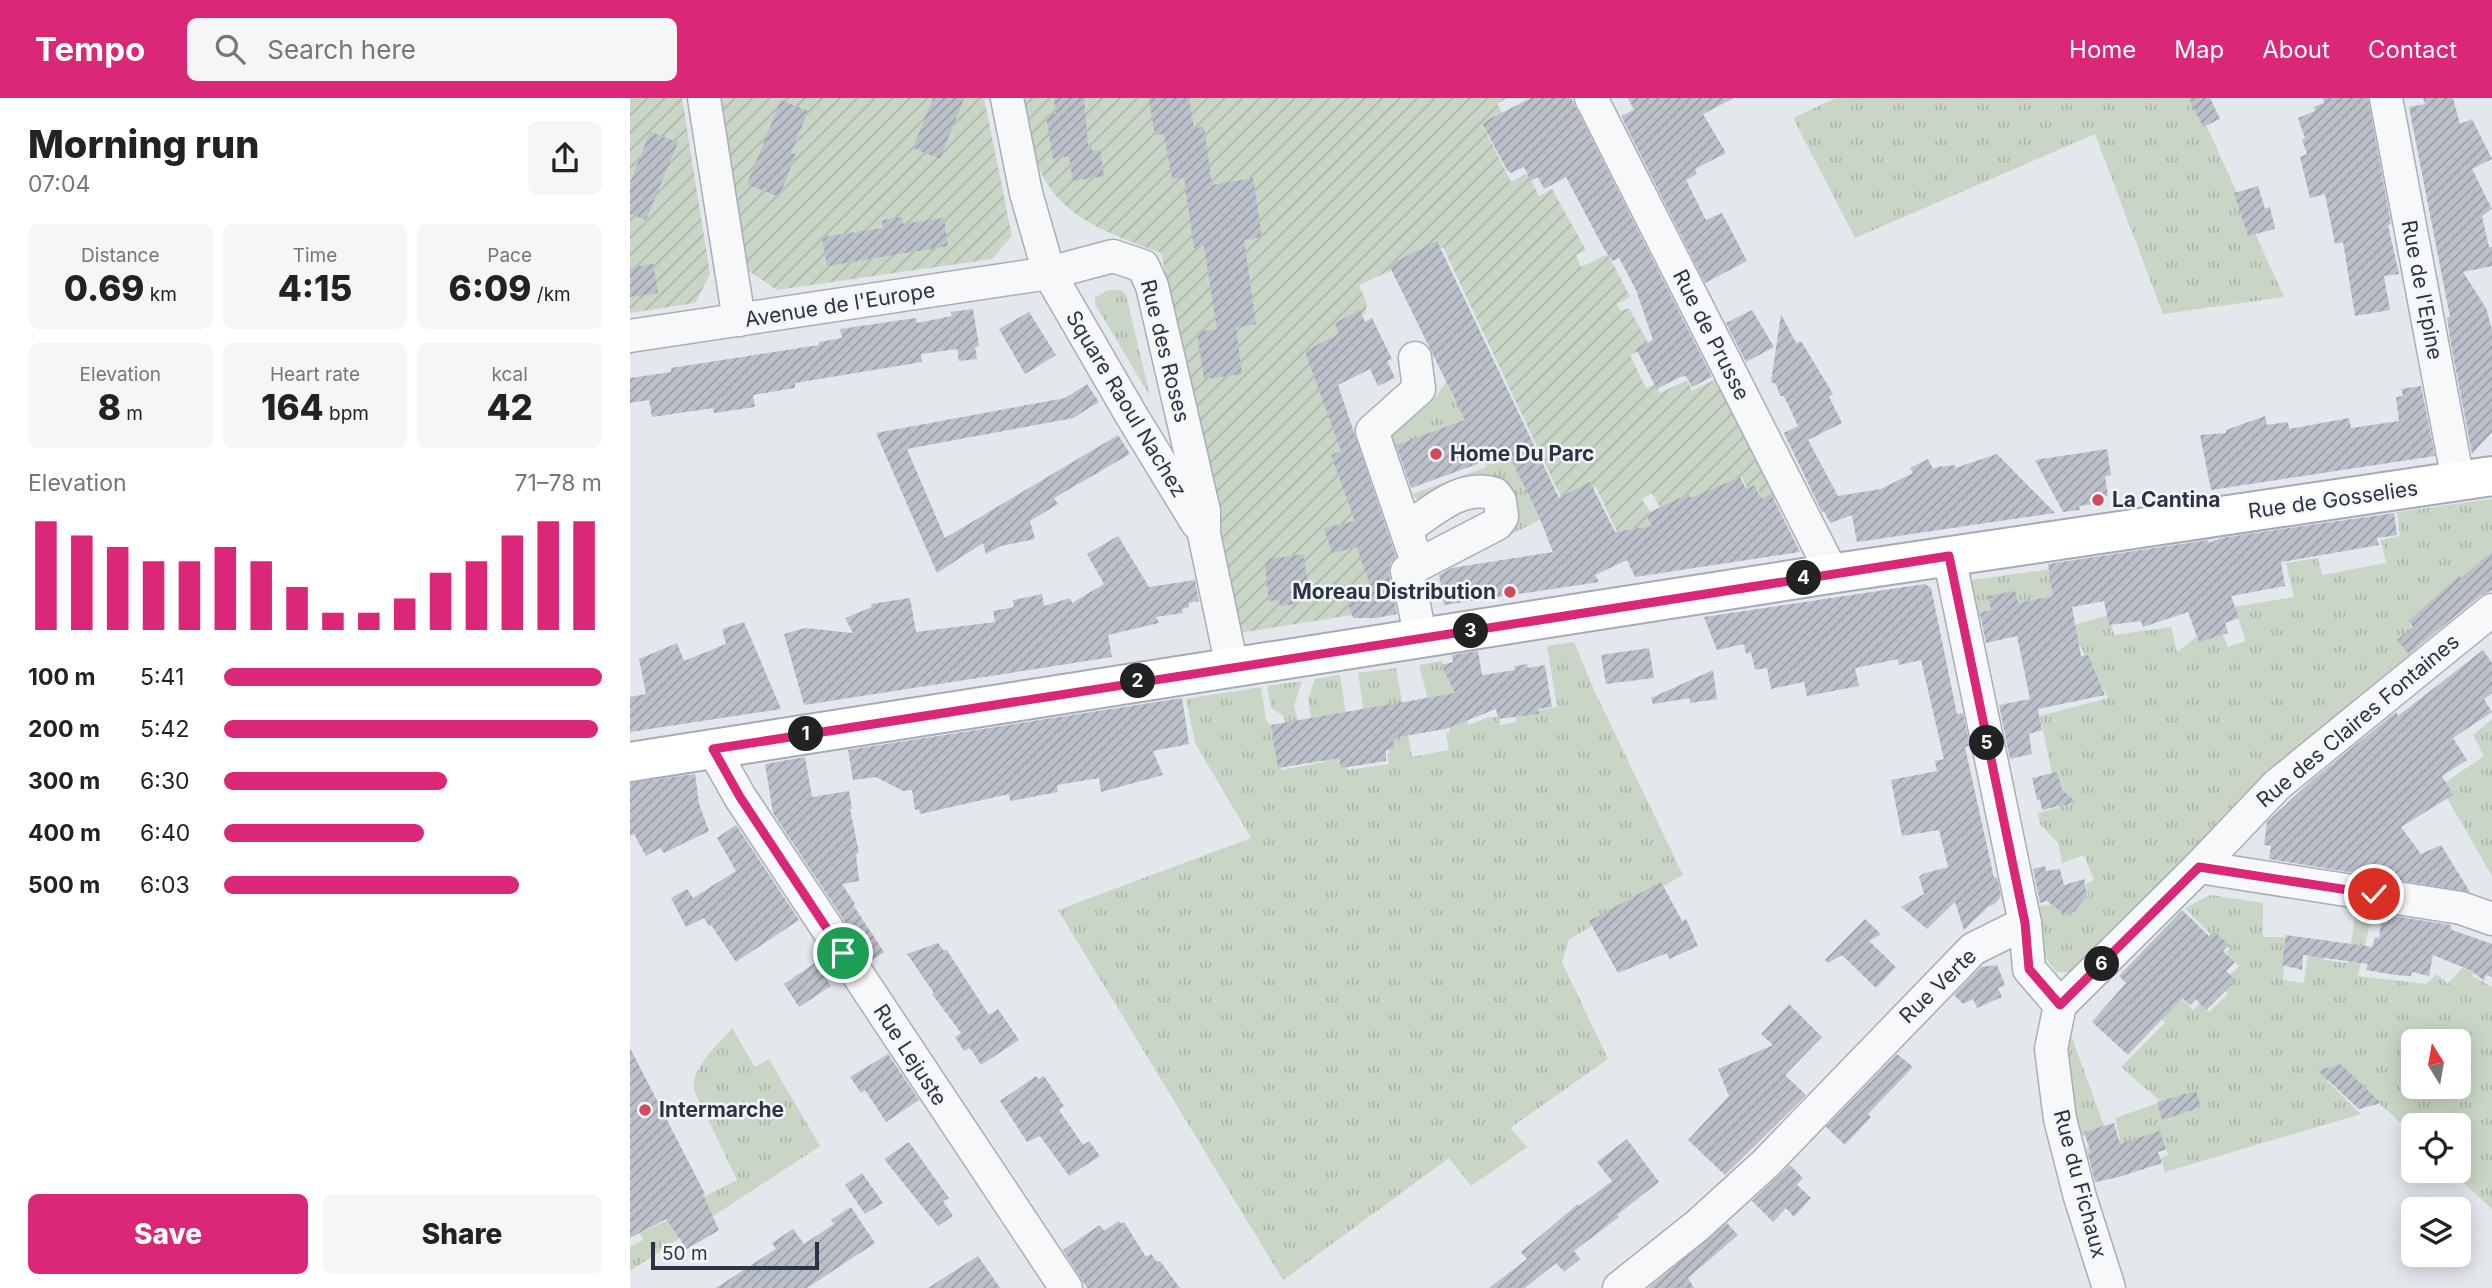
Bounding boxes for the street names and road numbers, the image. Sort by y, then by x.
street label: Rue de l'Epine [2397,218,2448,362]
street label: Rue de Prusse [1668,265,1755,404]
street label: Avenue de l'Europe [743,277,937,332]
street label: Rue des Roses [1136,277,1195,425]
street label: Square Raoul Nachez [1061,306,1192,501]
street label: Rue de Gosselies [2246,475,2419,524]
street label: Rue des Claires Fontaines [2251,629,2464,813]
street label: Rue Verte [1894,943,1981,1028]
street label: Rue Lejuste [868,999,952,1110]
street label: Rue du Fichaux [2049,1107,2112,1261]

